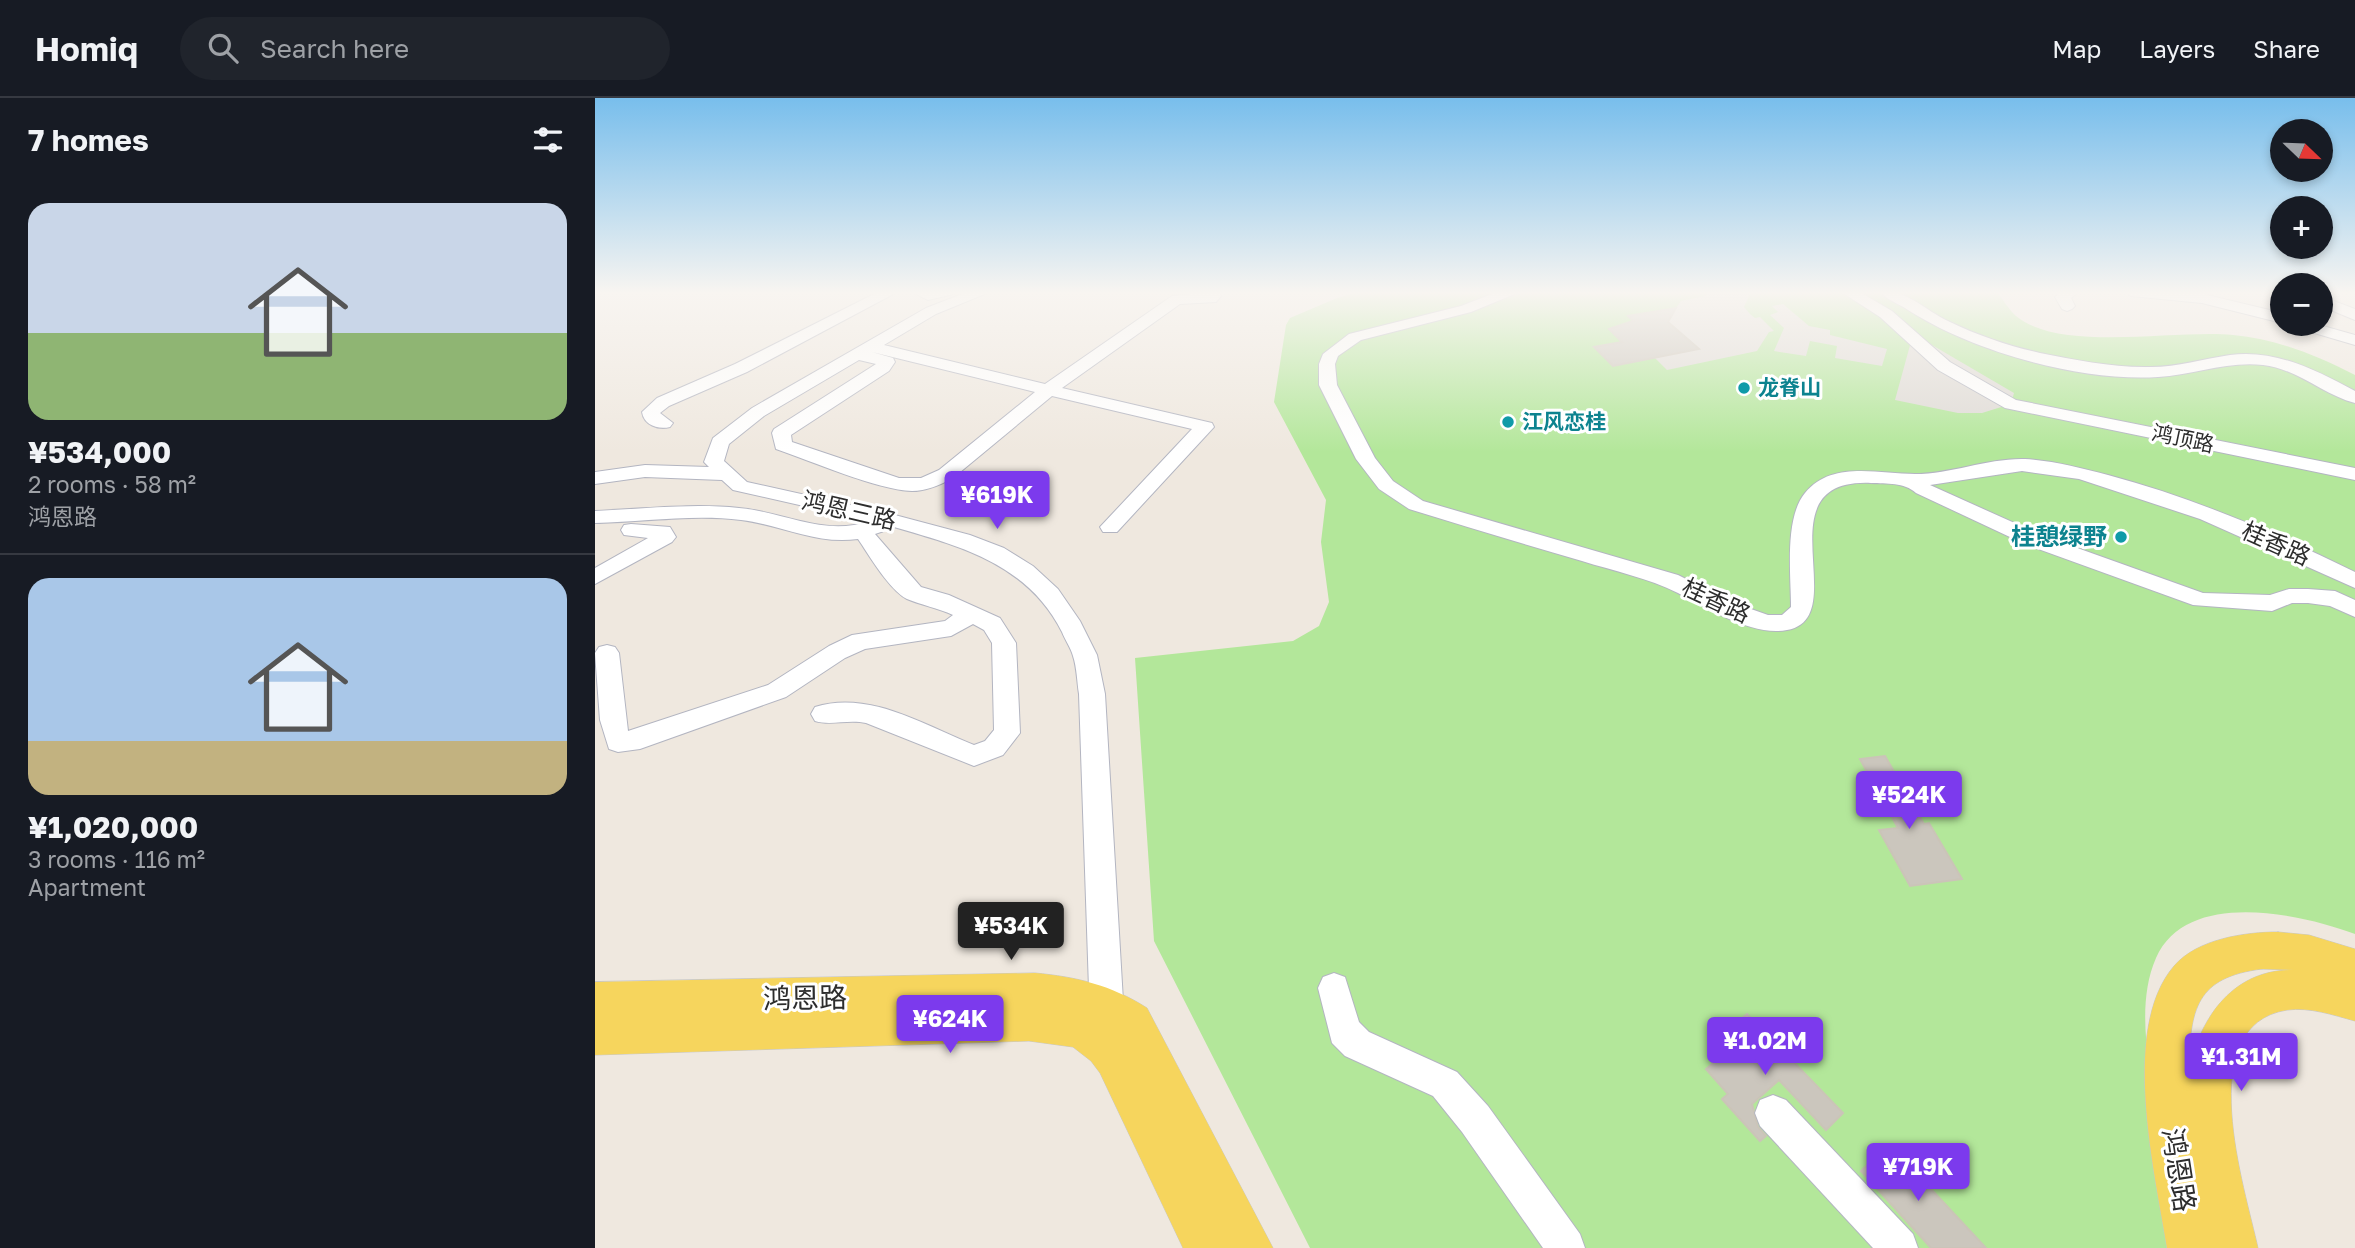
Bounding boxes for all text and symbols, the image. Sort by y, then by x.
search box [180,17,670,80]
text: Homiq [35,29,138,68]
icon: search [204,29,242,67]
text: Search here [260,33,409,64]
text: Map [2052,34,2101,63]
text: Layers [2139,34,2215,63]
text: Share [2253,34,2320,63]
north arrow [2270,119,2333,182]
map controls [2270,119,2333,336]
icon: filters [529,121,567,159]
text: 7 homes [28,122,149,158]
button: + [2270,196,2333,259]
icon: home [235,249,361,375]
button: − [2270,273,2333,336]
place label: 龙脊山 [1758,374,1821,400]
marker: 龙脊山 [1736,380,1752,396]
place label: 江风恋桂 [1522,408,1606,434]
marker: 江风恋桂 [1500,414,1516,430]
street label: 鸿顶路 [2150,419,2217,457]
text: ¥534,000 [28,434,171,470]
text: 2 rooms · 58 m² [28,470,196,498]
pin: ¥619K [948,472,1046,531]
text: ¥619K [961,480,1033,508]
street label: 鸿恩三路 [799,485,899,534]
text: 鸿恩路 [28,502,97,530]
street label: 桂香路 [2238,515,2315,571]
place label: 桂憩绿野 [2011,521,2107,550]
marker: 桂憩绿野 [2113,529,2129,545]
street label: 桂香路 [1678,571,1755,628]
icon: home [235,624,361,750]
pin: ¥524K [1860,772,1958,831]
text: ¥524K [1872,780,1946,808]
text: ¥1,020,000 [28,809,198,845]
text: 3 rooms · 116 m² [28,845,205,873]
text: Apartment [28,873,146,901]
pin: ¥534K [962,902,1060,962]
text: ¥534K [974,911,1048,939]
street label: 鸿恩路 [763,980,847,1015]
pin: ¥624K [901,996,999,1055]
text: ¥624K [913,1004,987,1032]
pin: ¥1.02M [1708,1018,1822,1077]
text: ¥1.02M [1723,1026,1807,1054]
pin: ¥1.31M [2184,1034,2298,1093]
text: ¥1.31M [2201,1042,2281,1070]
street label: 鸿恩路 [2157,1126,2202,1214]
pin: ¥719K [1869,1144,1967,1203]
text: ¥719K [1883,1152,1953,1180]

